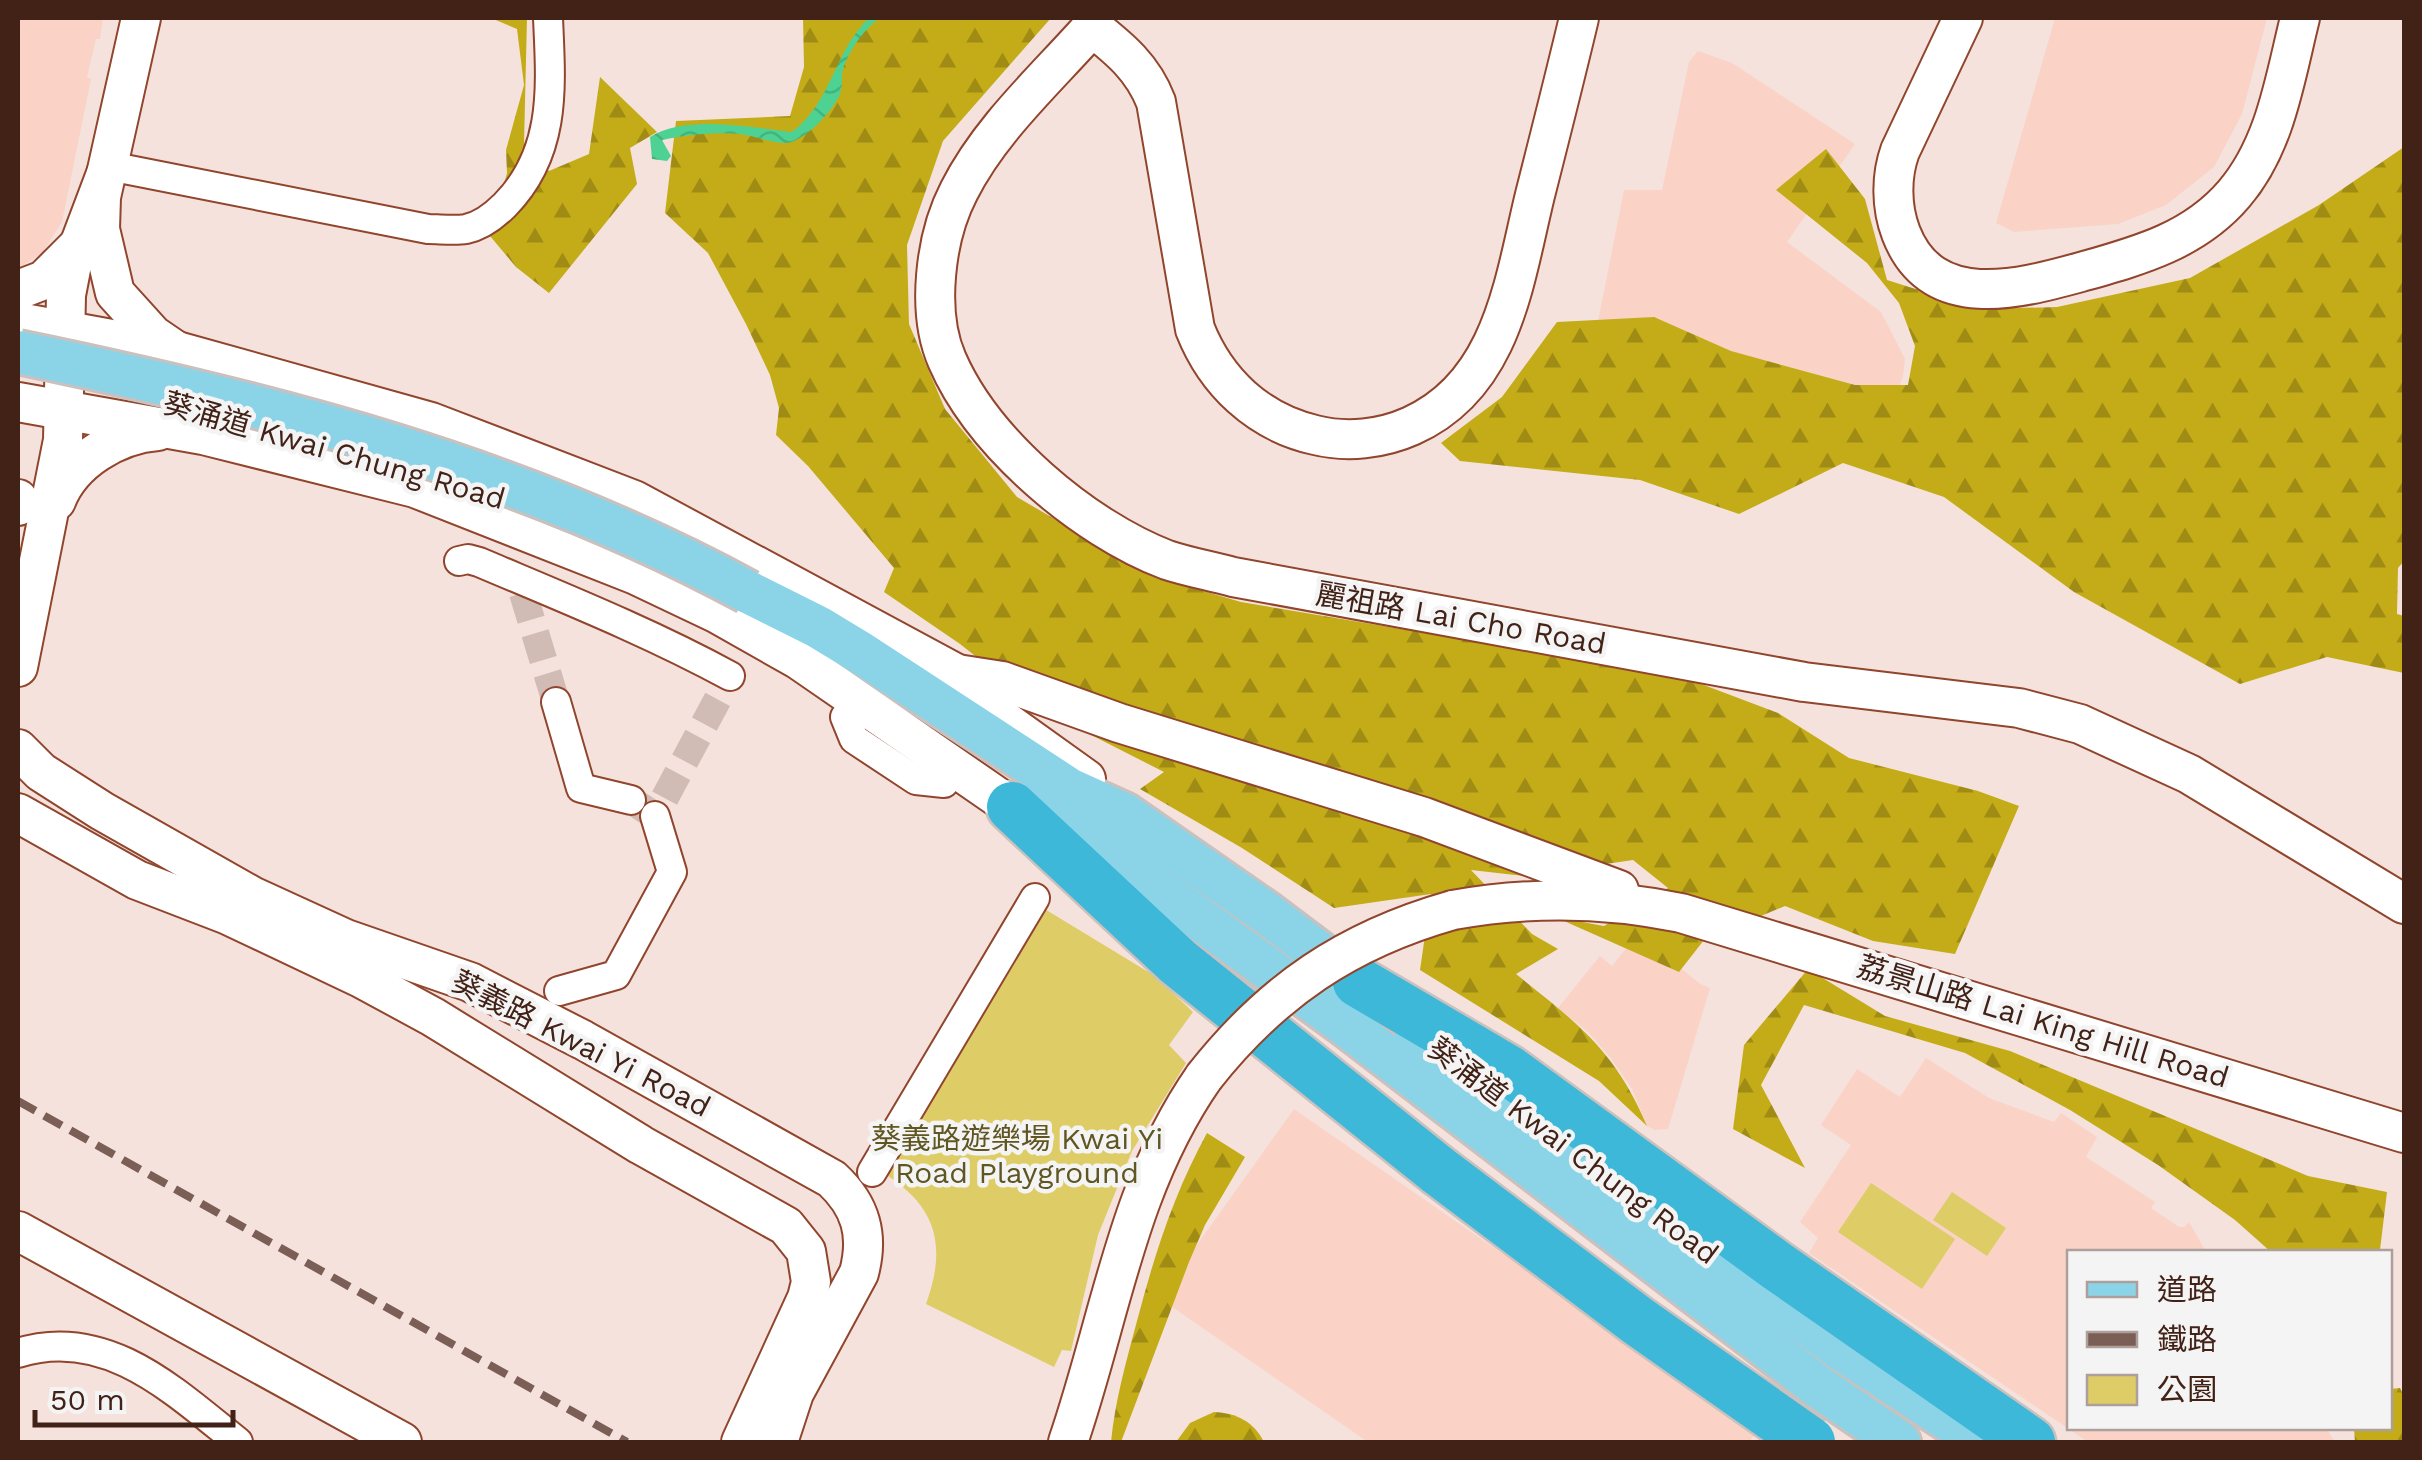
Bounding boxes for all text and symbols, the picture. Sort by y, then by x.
street label: 葵涌道 Kwai Chung Road [159,385,509,516]
street label: 麗祖路 Lai Cho Road [1313,576,1609,661]
street label: 荔景山路 Lai King Hill Road [1853,948,2233,1095]
street label: 葵義路 Kwai Yi Road [446,963,717,1124]
street label: 葵涌道 Kwai Chung Road [1421,1030,1725,1271]
park label: 葵義路遊樂場 Kwai Yi Road Playground [871,1121,1163,1190]
legend [2067,1250,2392,1430]
text: 道路 [2157,1272,2217,1307]
text: 鐵路 [2157,1322,2217,1357]
scale bar [35,1365,232,1427]
text: 公園 [2157,1372,2217,1407]
text: 50 m [50,1382,125,1417]

